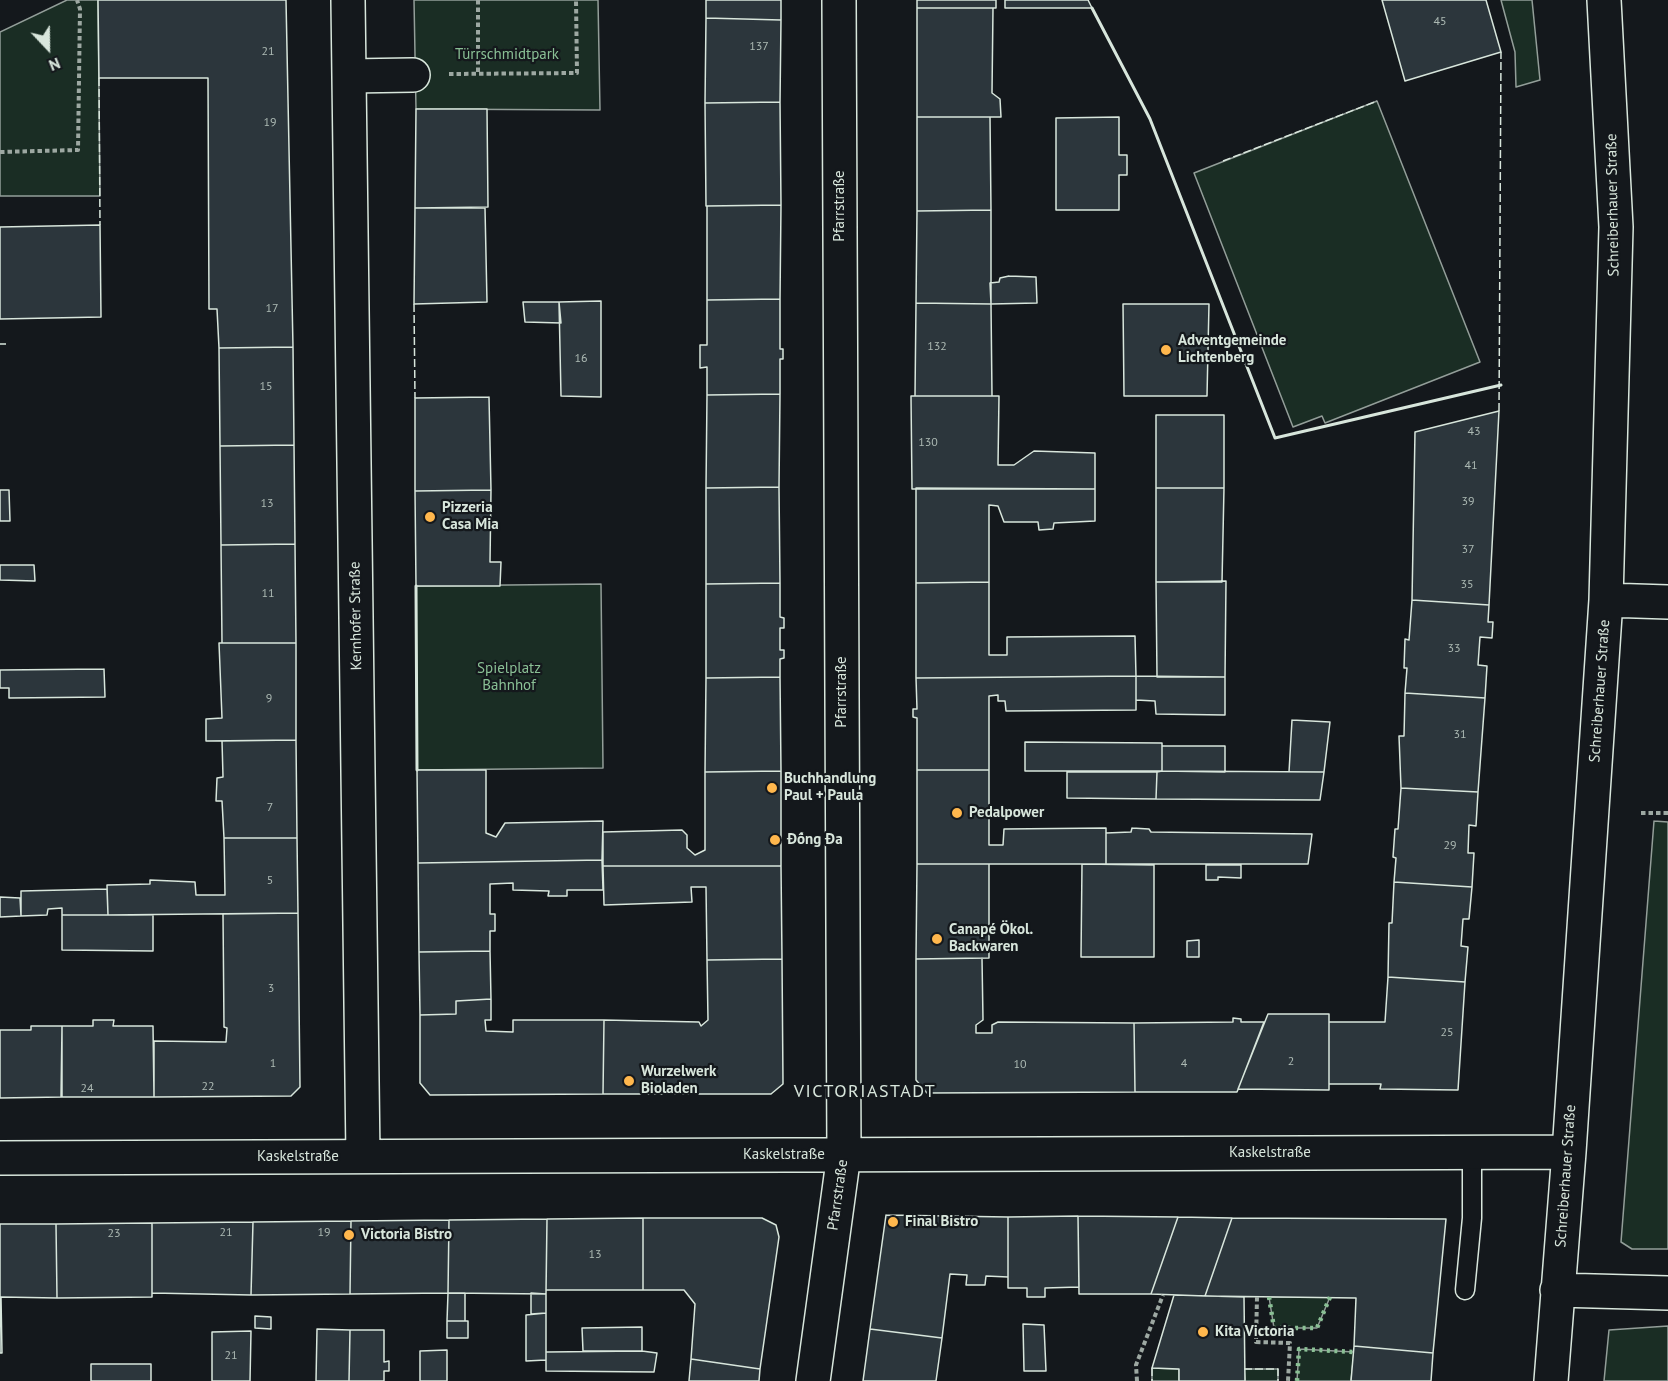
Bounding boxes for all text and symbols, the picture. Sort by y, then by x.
house number: 45 [1433,15,1447,29]
north arrow [18,18,78,78]
house number: 137 [749,40,769,54]
house number: 21 [261,45,275,59]
park label: Türrschmidtpark [455,46,559,64]
text: N [46,53,63,76]
house number: 19 [263,116,277,130]
street label: Schreiberhauer Straße [1603,133,1623,277]
street label: Pfarrstraße [831,170,849,242]
house number: 17 [265,302,279,316]
place label: Adventgemeinde Lichtenberg [1178,332,1286,367]
house number: 132 [927,340,947,354]
marker: Adventgemeinde Lichtenberg [1159,343,1173,357]
house number: 16 [574,352,588,366]
house number: 15 [259,380,273,394]
house number: 43 [1467,425,1481,439]
house number: 130 [918,436,938,450]
house number: 41 [1464,459,1478,473]
house number: 39 [1461,495,1475,509]
house number: 13 [260,497,274,511]
place label: Pizzeria Casa Mia [442,499,499,534]
marker: Pizzeria Casa Mia [423,510,437,524]
house number: 37 [1461,543,1475,557]
street label: Kernhofer Straße [346,561,366,671]
house number: 35 [1460,578,1474,592]
house number: 11 [261,587,275,601]
street label: Schreiberhauer Straße [1586,619,1614,763]
house number: 33 [1447,642,1461,656]
street label: Pfarrstraße [833,656,851,728]
park label: Spielplatz Bahnhof [477,660,541,695]
house number: 9 [266,692,272,706]
house number: 31 [1453,728,1467,742]
place label: Buchhandlung Paul + Paula [784,770,876,805]
marker: Buchhandlung Paul + Paula [765,781,779,795]
house number: 7 [267,801,273,815]
place label: Pedalpower [969,804,1044,822]
marker: Pedalpower [950,806,964,820]
place label: Đống Đa [787,831,843,849]
marker: Đống Đa [768,833,782,847]
house number: 29 [1443,839,1457,853]
house number: 5 [267,874,273,888]
place label: Canapé Ökol. Backwaren [949,921,1033,956]
marker: Canapé Ökol. Backwaren [930,932,944,946]
house number: 3 [268,982,274,996]
house number: 25 [1440,1026,1454,1040]
house number: 2 [1288,1055,1294,1069]
house number: 1 [270,1057,276,1071]
house number: 4 [1181,1057,1187,1071]
house number: 10 [1013,1058,1027,1072]
place label: Wurzelwerk Bioladen [641,1063,716,1098]
marker: Wurzelwerk Bioladen [622,1074,636,1088]
house number: 22 [201,1080,215,1094]
district label: VICTORIASTADT [794,1081,936,1103]
house number: 24 [80,1082,94,1096]
street label: Schreiberhauer Straße [1552,1104,1580,1248]
street label: Kaskelstraße [1229,1144,1311,1162]
street label: Kaskelstraße [743,1146,825,1164]
street label: Kaskelstraße [257,1148,339,1166]
street label: Pfarrstraße [824,1158,852,1232]
place label: Final Bistro [905,1213,978,1231]
marker: Final Bistro [886,1215,900,1229]
house number: 21 [219,1226,233,1240]
house number: 19 [317,1226,331,1240]
place label: Victoria Bistro [361,1226,452,1244]
house number: 23 [107,1227,121,1241]
marker: Victoria Bistro [342,1228,356,1242]
house number: 13 [588,1248,602,1262]
place label: Kita Victoria [1215,1323,1294,1341]
marker: Kita Victoria [1196,1325,1210,1339]
house number: 21 [224,1349,238,1363]

